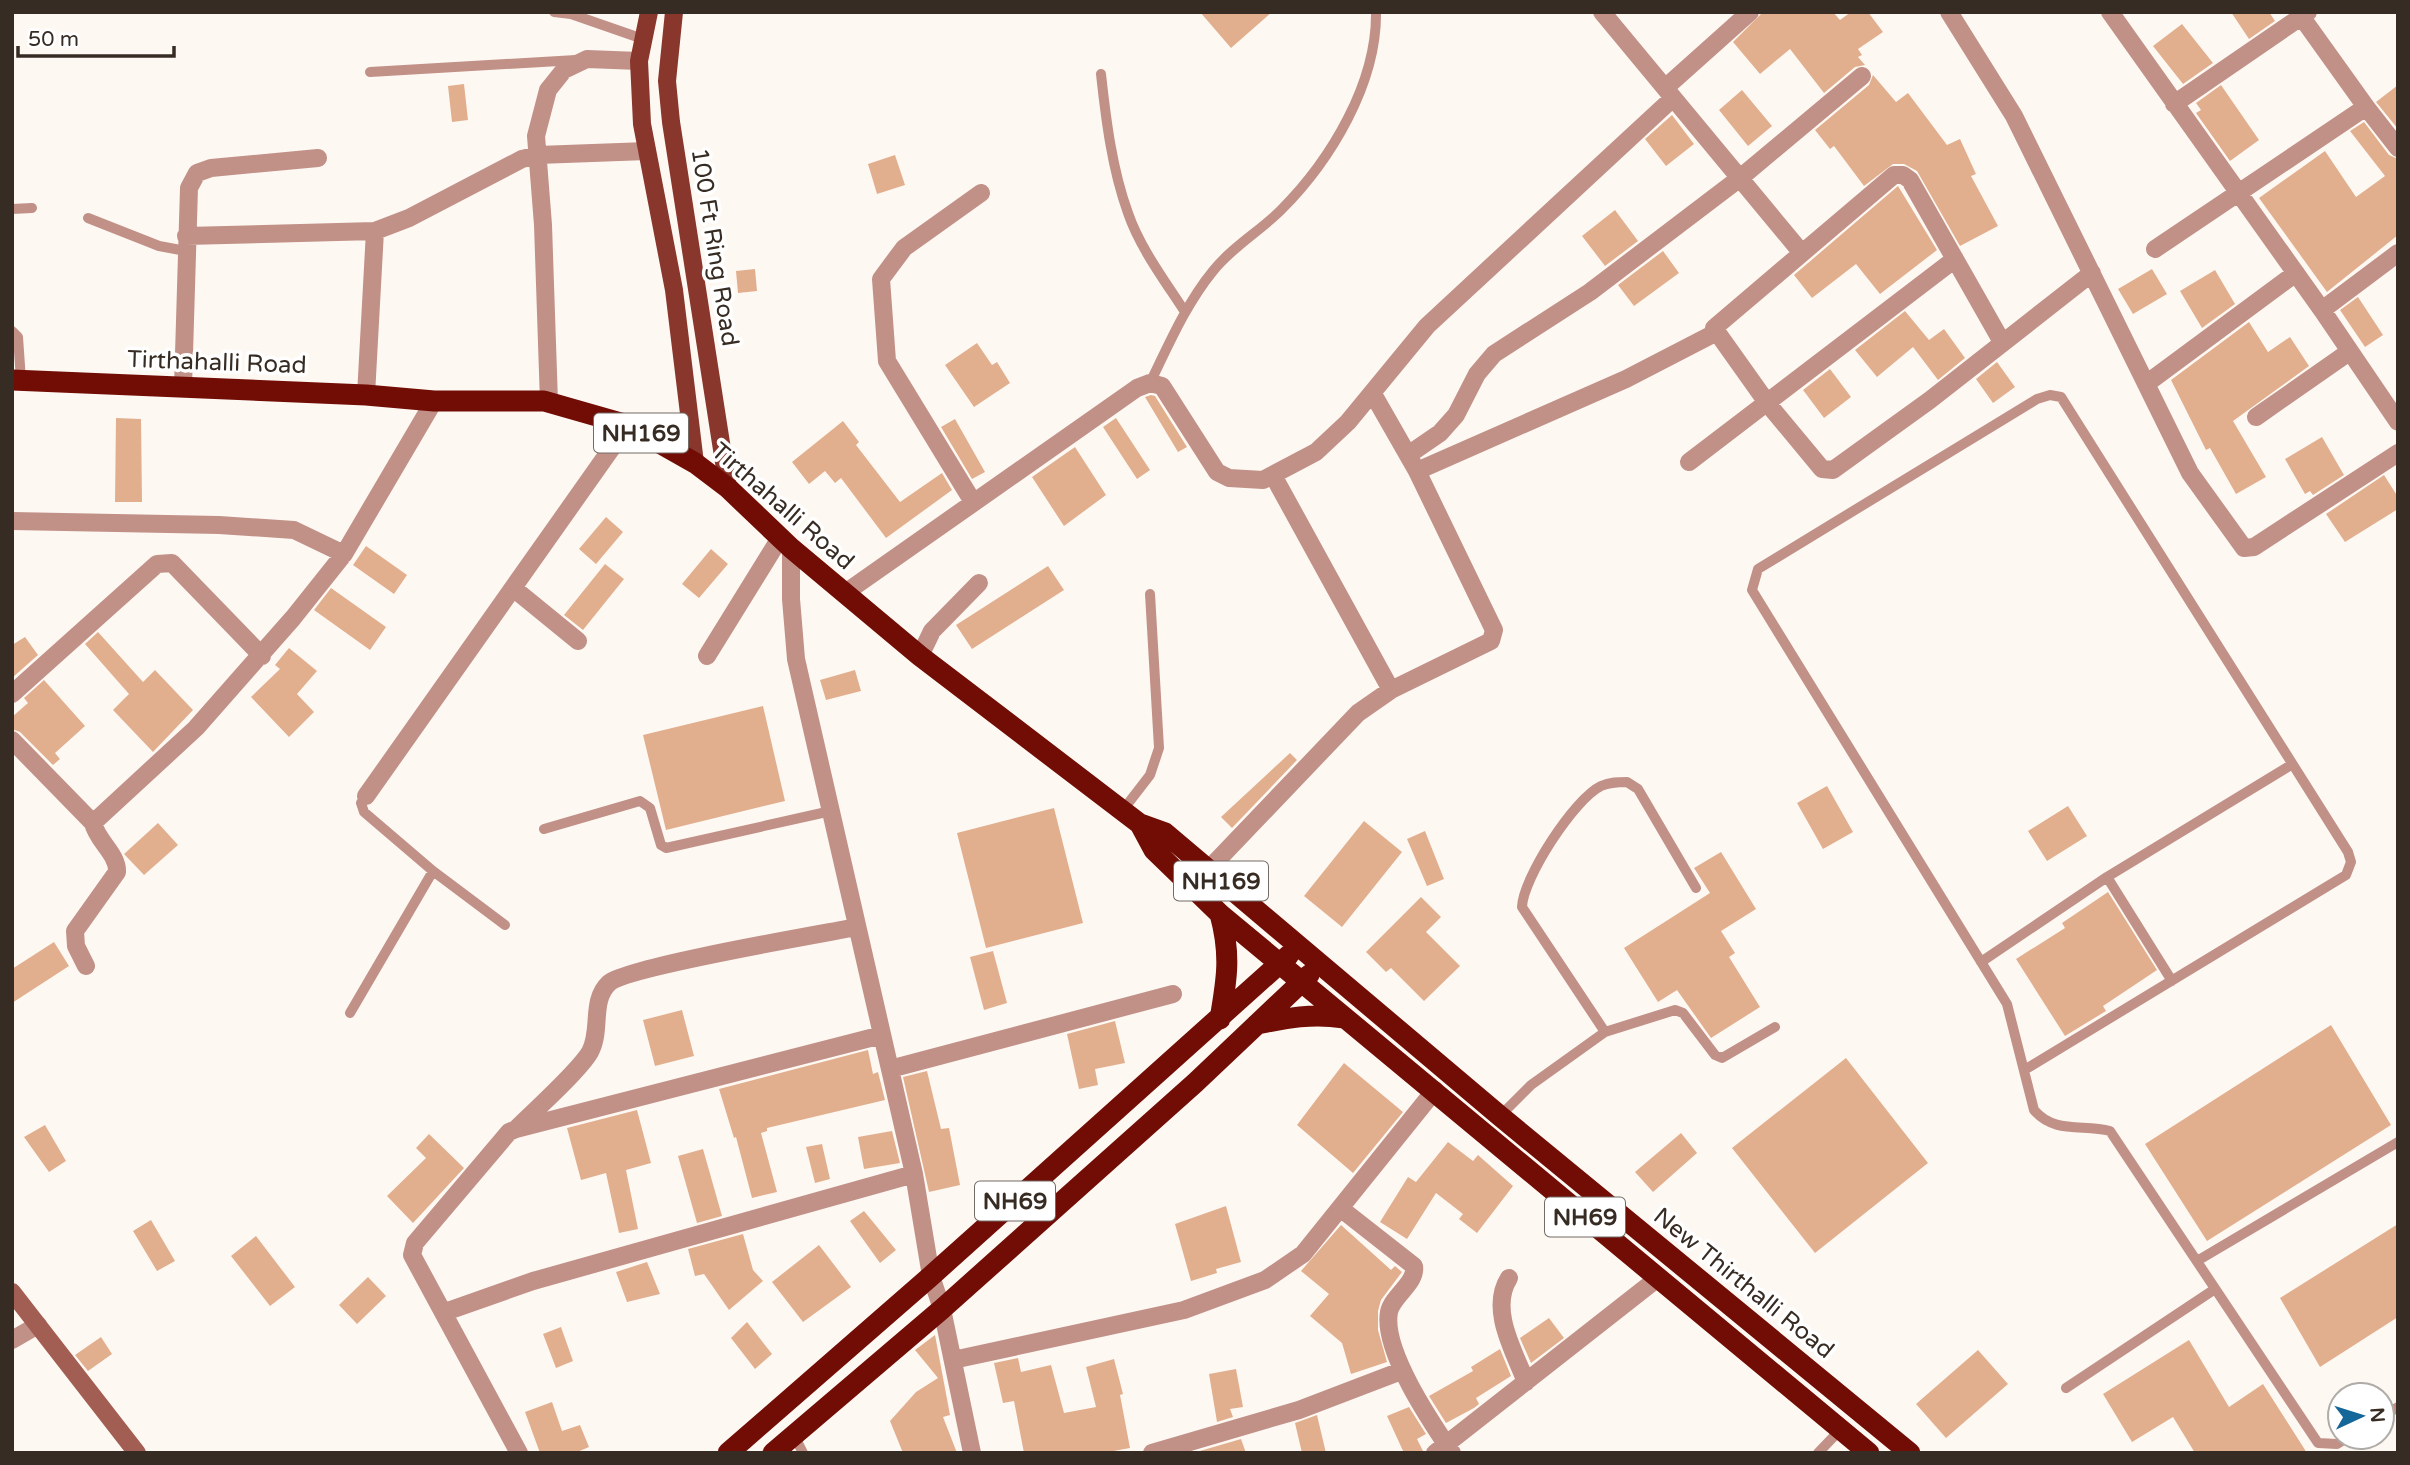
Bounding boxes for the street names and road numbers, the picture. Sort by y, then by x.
street label: 100 Ft Ring Road [685,146,744,348]
street label: Tirthahalli Road [127,345,307,380]
road number: NH169 [594,414,688,452]
street label: Tirthahalli Road [705,437,860,576]
road number: NH169 [1174,862,1268,900]
road number: NH69 [975,1182,1055,1220]
road number: NH69 [1545,1198,1625,1236]
street label: New Thirthalli Road [1648,1202,1840,1365]

